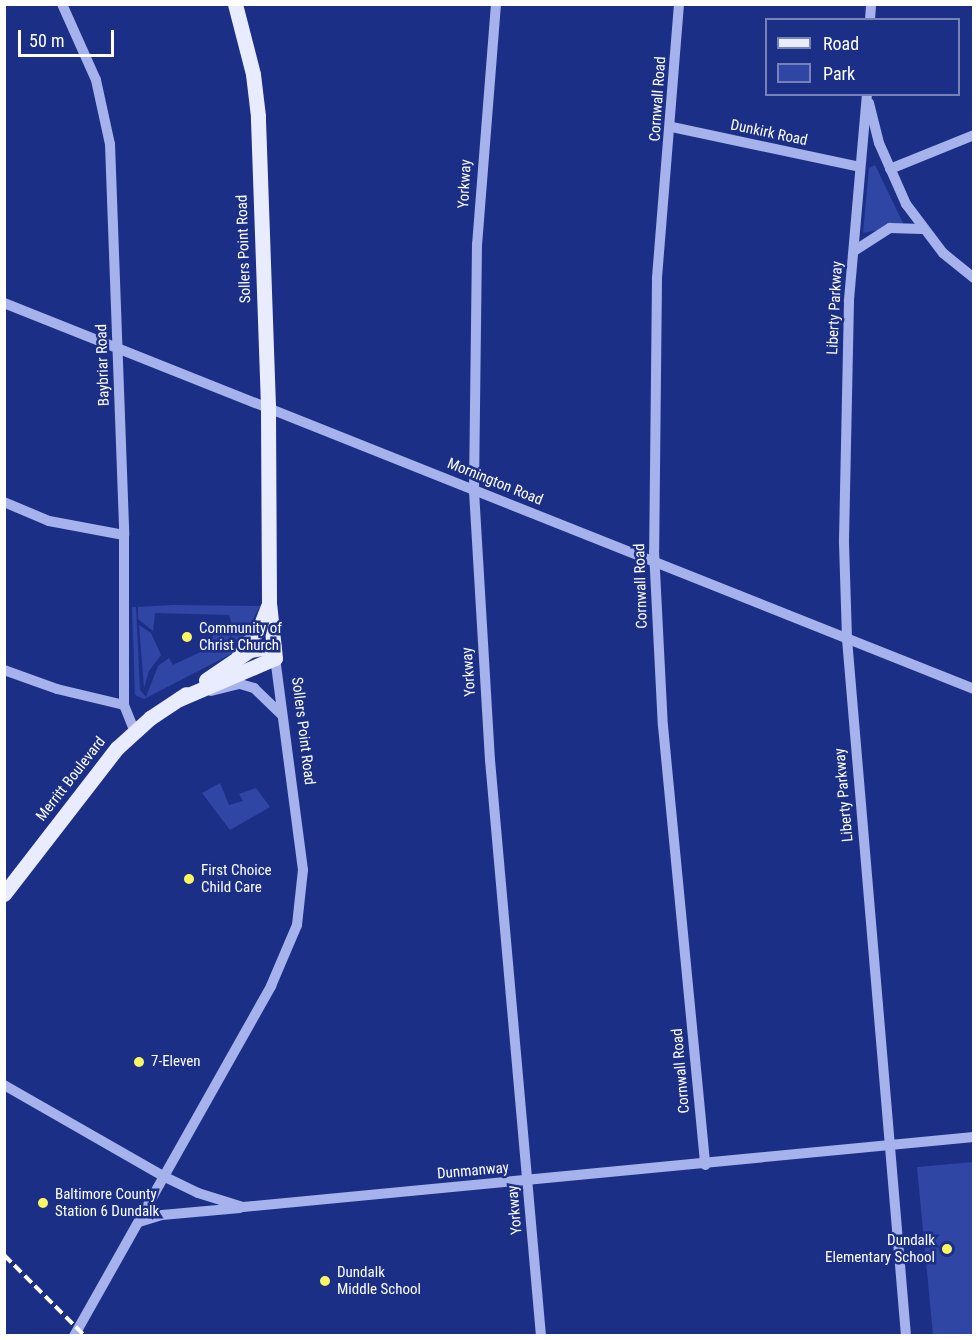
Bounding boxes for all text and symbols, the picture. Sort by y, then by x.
scale bar [21,18,117,56]
legend [765,18,960,96]
text: 50 m [29,30,64,51]
text: Road [823,33,859,54]
street label: Cornwall Road [646,56,670,142]
text: Park [823,63,855,84]
street label: Dunkirk Road [729,116,809,150]
street label: Yorkway [455,159,475,209]
street label: Sollers Point Road [233,194,255,304]
street label: Liberty Parkway [824,261,846,355]
street label: Baybriar Road [93,324,113,406]
street label: Mornington Road [445,455,545,509]
street label: Cornwall Road [631,543,651,629]
place label: Community of Christ Church [199,619,282,654]
marker: Community of Christ Church [180,630,194,644]
street label: Yorkway [458,647,480,697]
street label: Sollers Point Road [287,676,319,786]
street label: Merritt Boulevard [33,733,109,825]
street label: Liberty Parkway [831,747,857,843]
place label: First Choice Child Care [201,861,272,896]
marker: First Choice Child Care [182,872,196,886]
street label: Cornwall Road [668,1028,694,1114]
place label: 7-Eleven [151,1053,201,1071]
marker: 7-Eleven [132,1055,146,1069]
street label: Dunmanway [436,1159,510,1183]
place label: Baltimore County Station 6 Dundalk [55,1185,159,1220]
street label: Yorkway [504,1185,526,1235]
marker: Baltimore County Station 6 Dundalk [36,1196,50,1210]
place label: Dundalk Elementary School [825,1231,935,1266]
marker: Dundalk Elementary School [940,1242,954,1256]
place label: Dundalk Middle School [337,1263,421,1298]
marker: Dundalk Middle School [318,1274,332,1288]

